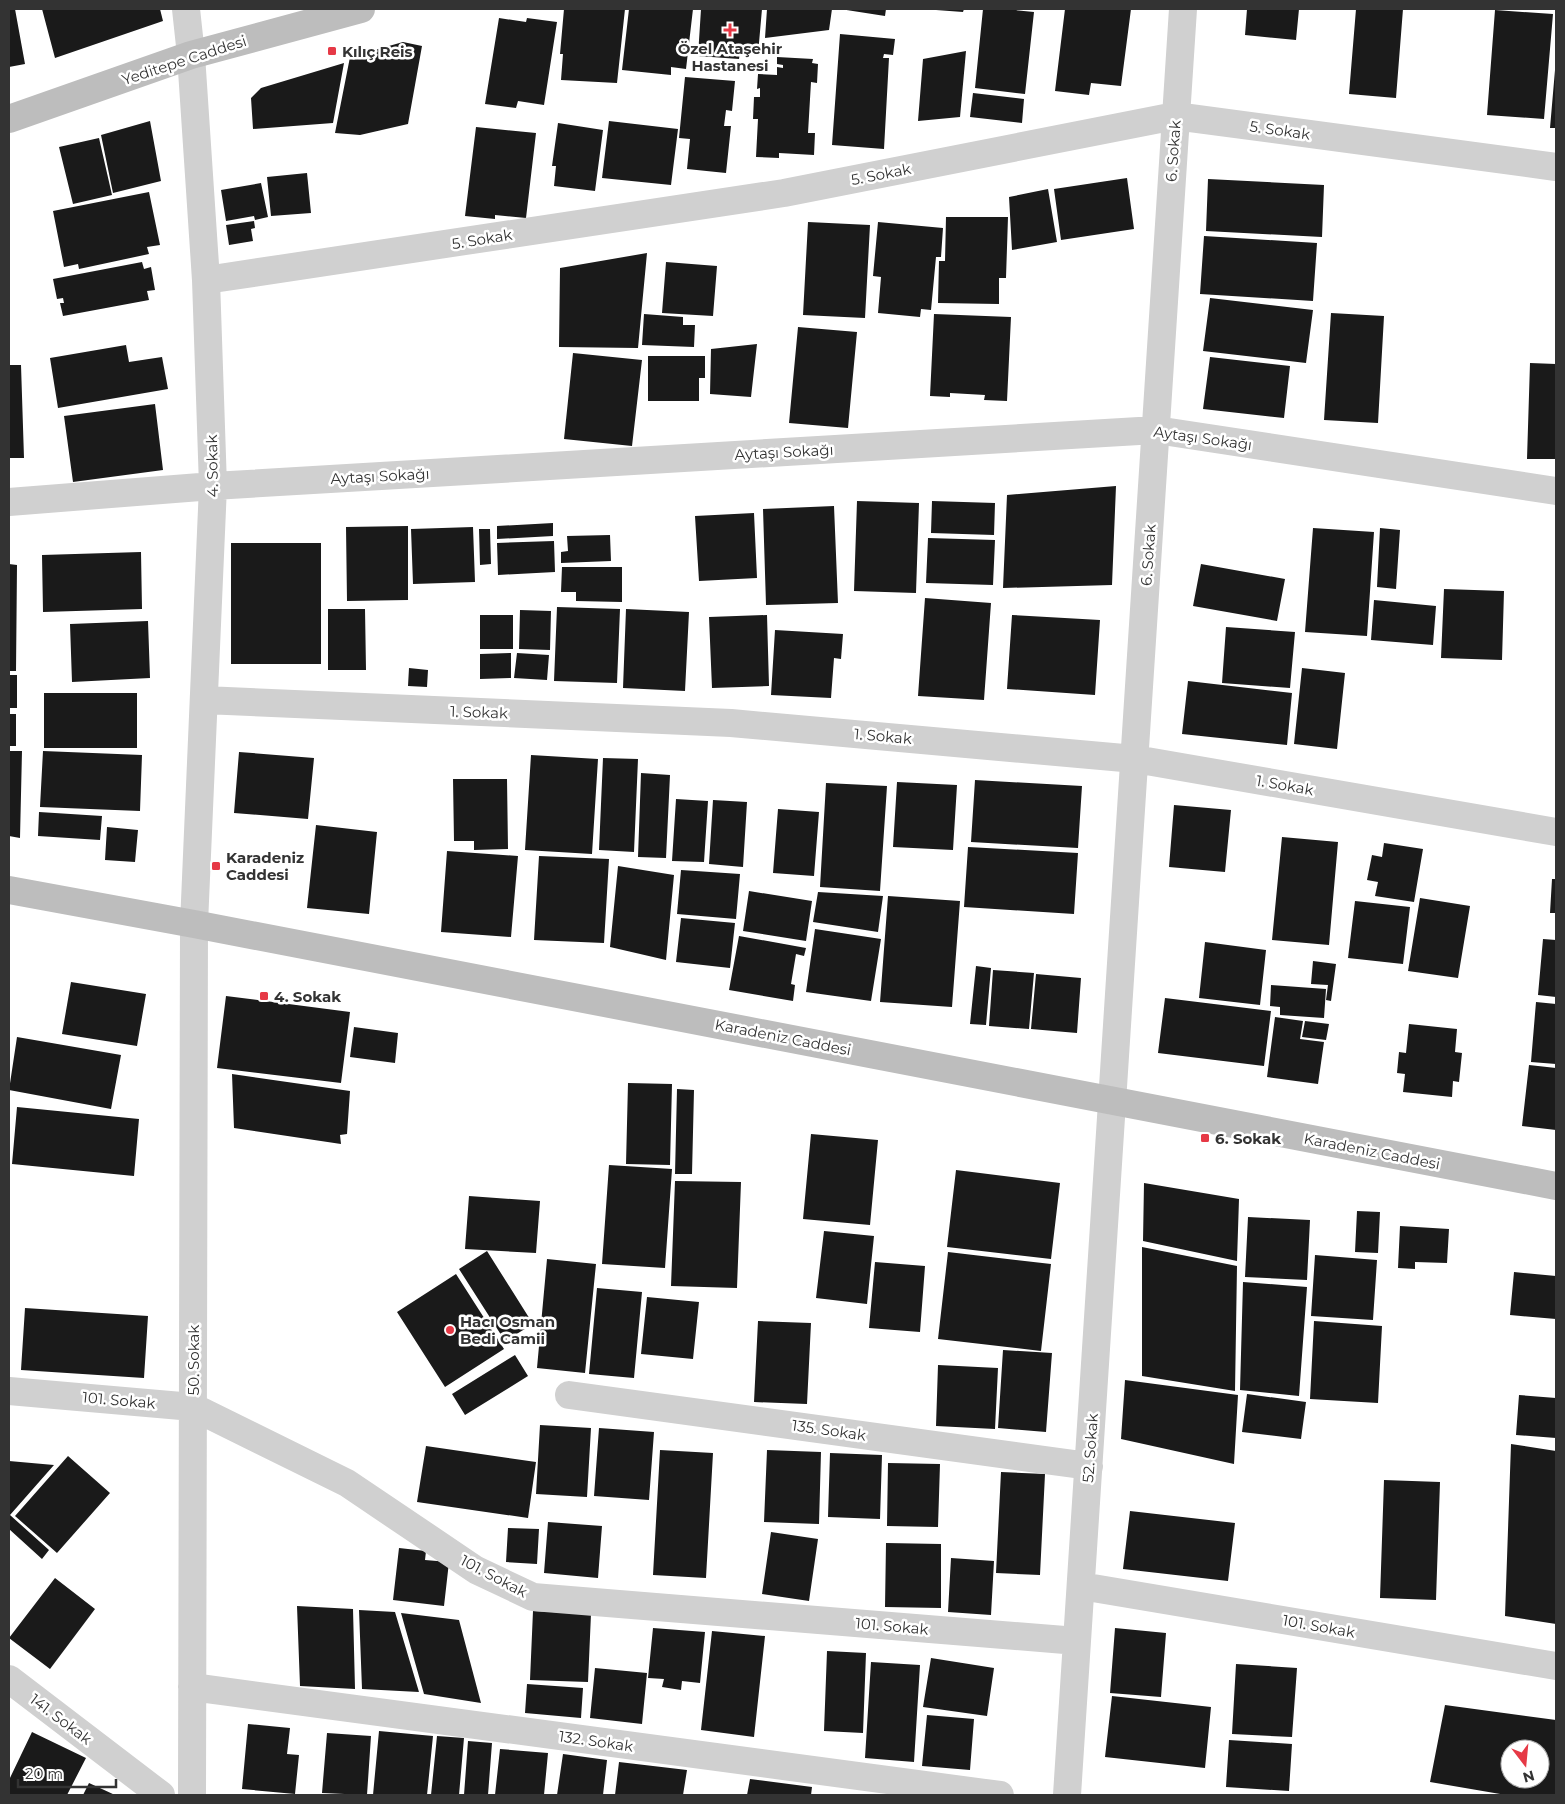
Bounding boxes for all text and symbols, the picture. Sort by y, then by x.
marker: Özel Ataşehir Hastanesi [723,23,737,37]
street label: Yeditepe Caddesi [119,31,249,89]
place label: Özel Ataşehir Hastanesi [678,39,783,75]
place label: Kılıç Reis [342,42,413,61]
marker: Kılıç Reis [326,45,338,57]
street label: 5. Sokak [1249,116,1311,144]
street label: 6. Sokak [1161,120,1185,182]
street label: 5. Sokak [849,159,913,189]
street label: 5. Sokak [450,225,514,253]
street label: Aytaşı Sokağı [1153,422,1253,454]
street label: 4. Sokak [202,435,222,497]
street label: Aytaşı Sokağı [734,440,834,464]
street label: Aytaşı Sokağı [330,464,430,488]
street label: 6. Sokak [1136,524,1160,586]
street label: 1. Sokak [450,701,508,723]
street label: 1. Sokak [853,724,913,748]
street label: 1. Sokak [1255,771,1315,799]
place label: Karadeniz Caddesi [226,848,304,884]
marker: Karadeniz Caddesi [210,860,222,872]
place label: 4. Sokak [274,987,341,1006]
marker: 4. Sokak [258,990,270,1002]
street label: Karadeniz Caddesi [713,1014,853,1060]
street label: Karadeniz Caddesi [1302,1128,1442,1174]
place label: 6. Sokak [1215,1129,1281,1148]
marker: 6. Sokak [1199,1132,1211,1144]
place label: Hacı Osman Bedi Camii [460,1312,555,1348]
marker: Hacı Osman Bedi Camii [444,1324,456,1336]
street label: 50. Sokak [184,1325,203,1395]
street label: 101. Sokak [82,1387,156,1413]
street label: 52. Sokak [1078,1413,1102,1483]
street label: 135. Sokak [791,1415,867,1445]
street label: 101. Sokak [457,1550,531,1602]
street label: 101. Sokak [1281,1610,1357,1642]
street label: 101. Sokak [855,1613,929,1639]
street label: 141. Sokak [26,1690,96,1748]
street label: 132. Sokak [558,1726,634,1756]
north arrow [1500,1739,1550,1789]
scale bar [18,1756,115,1788]
text: 20 m [25,1764,63,1783]
text: N [1521,1766,1537,1787]

